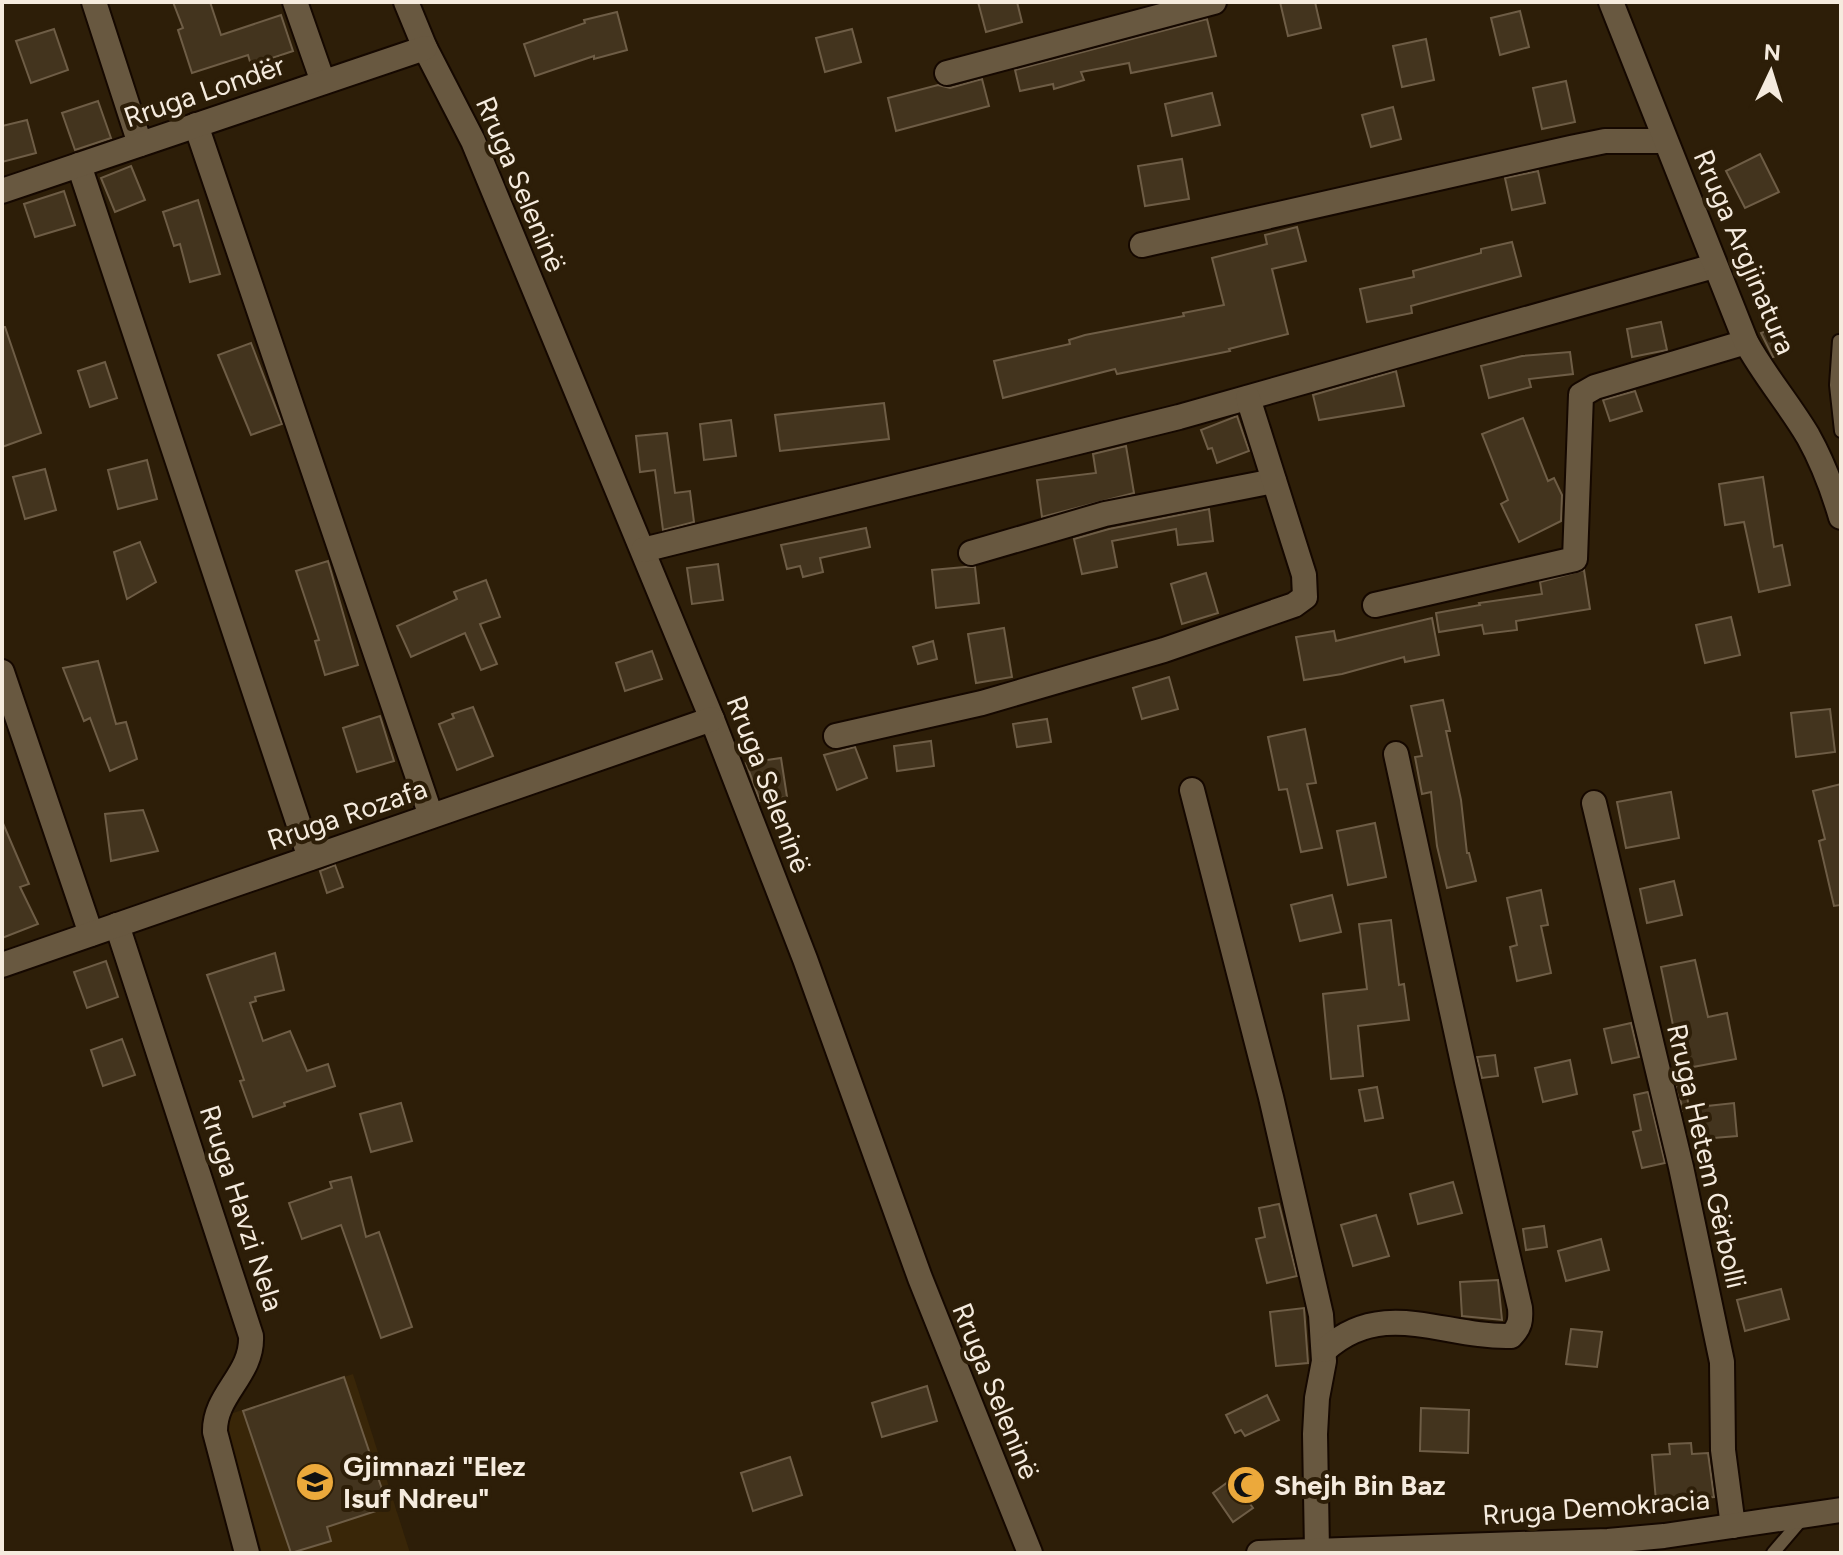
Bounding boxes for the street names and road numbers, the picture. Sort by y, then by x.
street label: Rruga Londër [119,47,289,134]
street label: Rruga Seleninë [469,91,573,277]
street label: Rruga Argjinatura [1687,145,1803,359]
street label: Rruga Seleninë [720,691,818,877]
street label: Rruga Rozafa [263,771,431,857]
street label: Rruga Hetem Gërbolli [1660,1020,1754,1292]
street label: Rruga Havzi Nela [193,1101,291,1315]
street label: Rruga Seleninë [945,1298,1047,1484]
street label: Rruga Demokracia [1481,1482,1711,1532]

